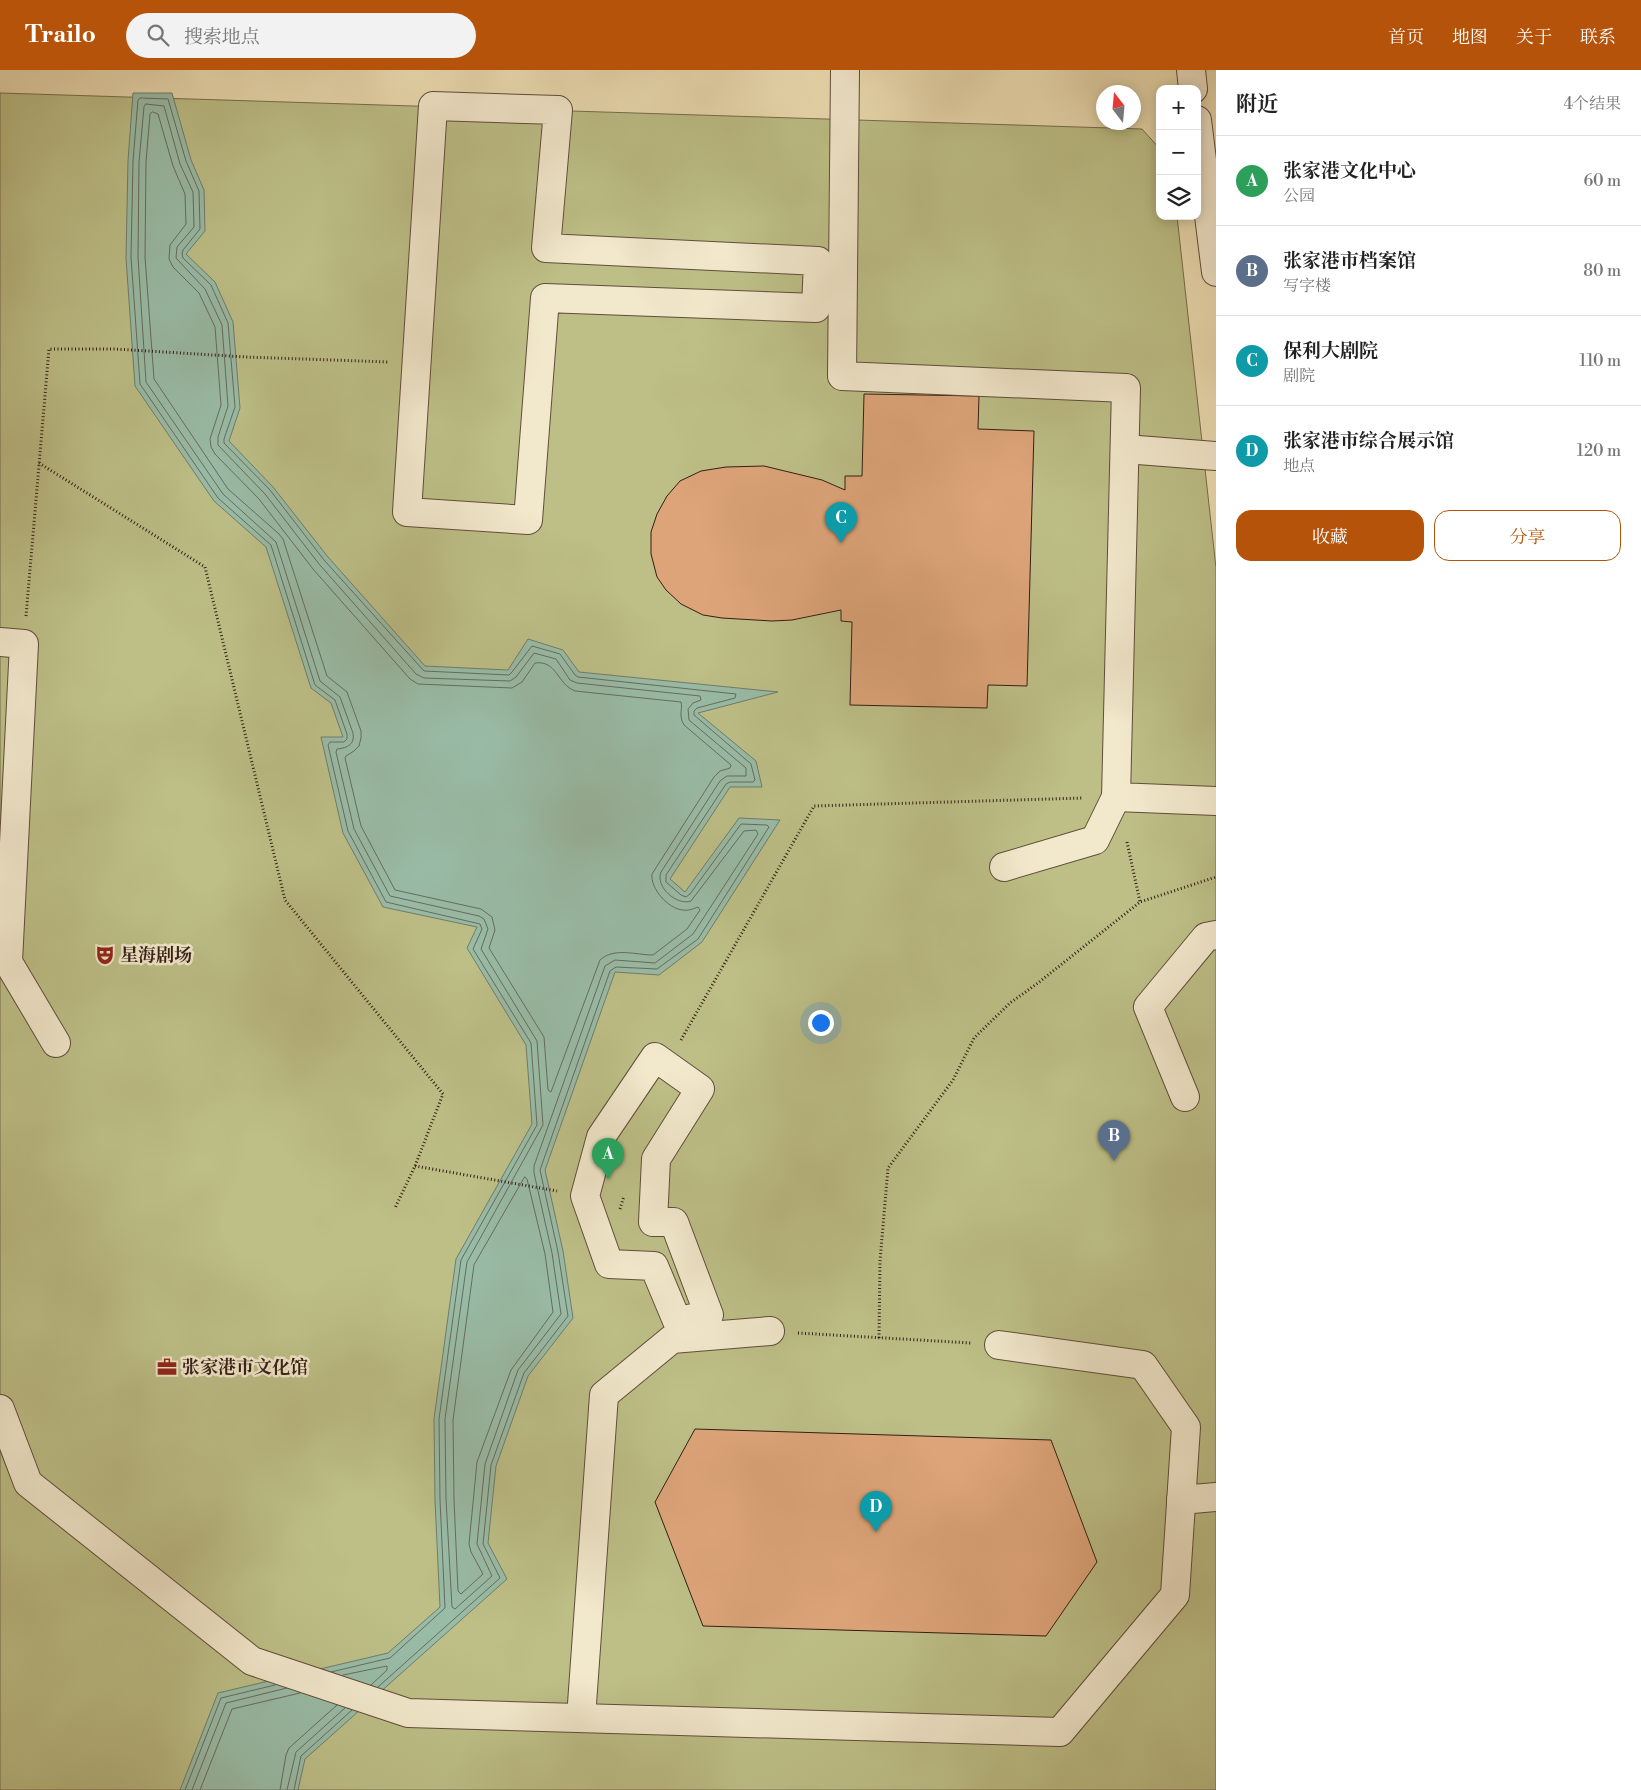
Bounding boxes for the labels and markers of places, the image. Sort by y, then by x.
pin: C [825,502,857,543]
theatre icon: 星海剧场 [94,944,116,966]
place label: 星海剧场 [120,944,192,967]
pin: B [1098,1120,1130,1161]
pin: A [592,1138,624,1179]
office icon: 张家港市文化馆 [156,1356,178,1378]
place label: 张家港市文化馆 [182,1356,308,1379]
pin: D [860,1491,892,1532]

